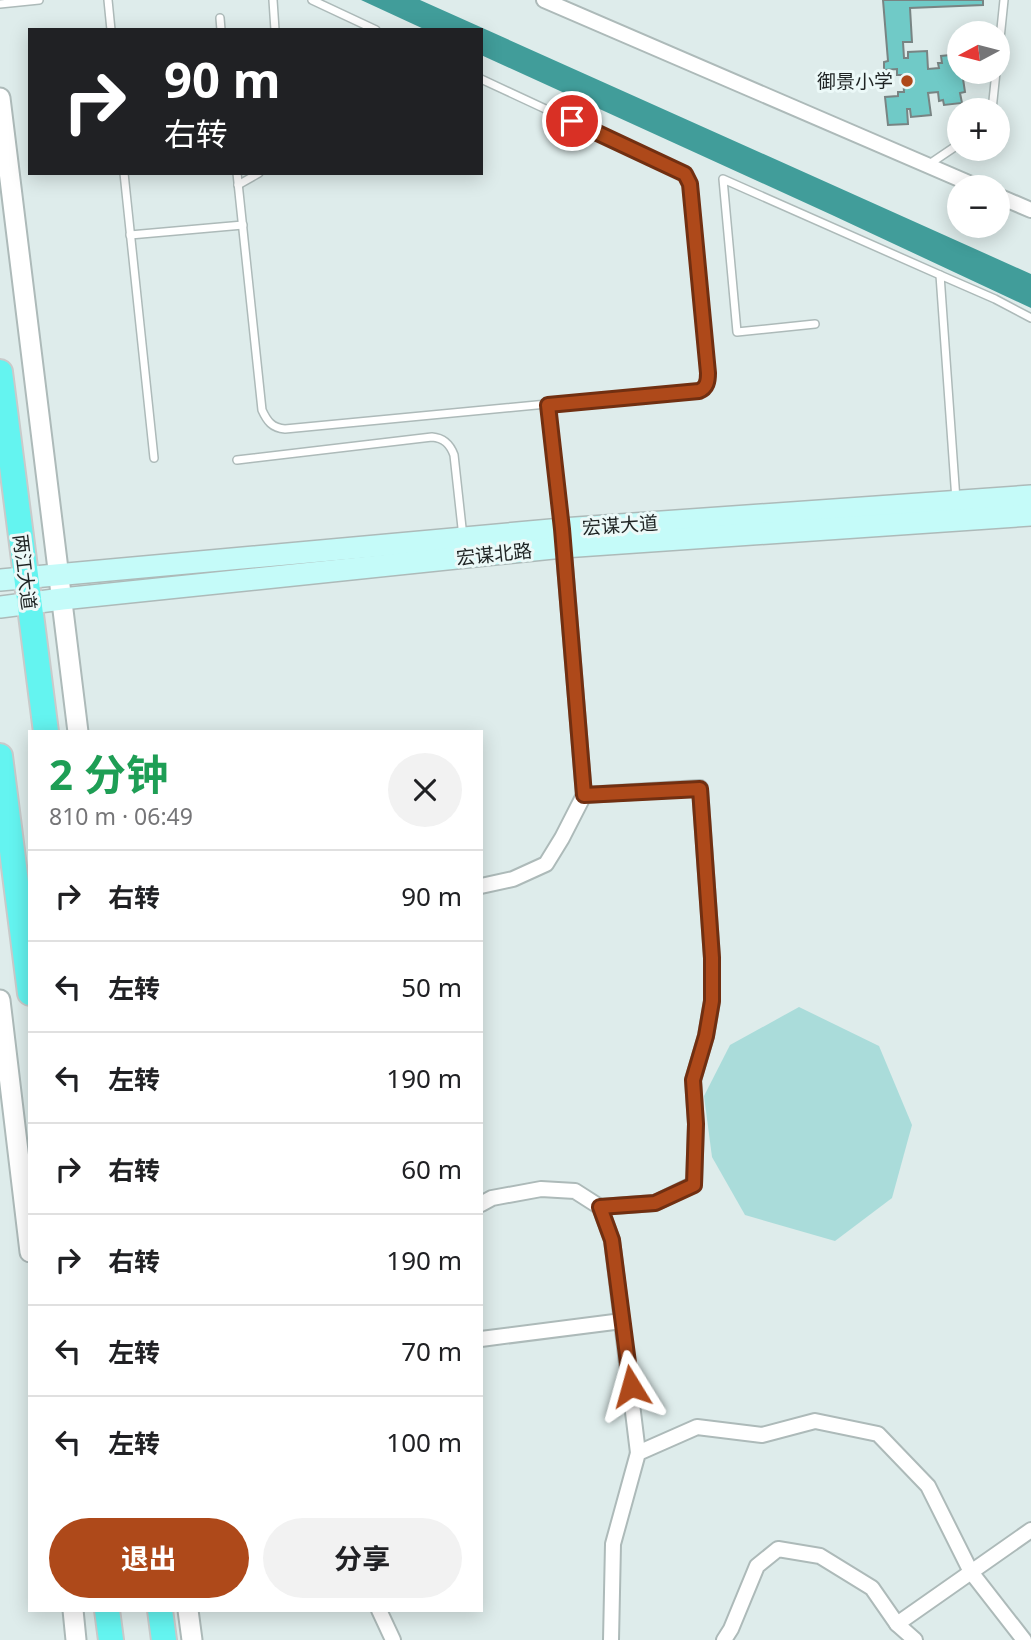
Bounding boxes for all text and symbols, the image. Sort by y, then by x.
north arrow [947,21,1010,84]
map controls [947,21,1010,238]
text: 90 m [164,46,281,112]
icon: right [49,56,140,147]
place label: 御景小学 [817,68,893,94]
marker: 御景小学 [899,73,915,89]
pin [542,91,602,151]
button: + [947,98,1010,161]
icon: arrive [553,102,591,140]
text: 右转 [164,112,228,155]
button: − [947,175,1010,238]
street label: 宏谋大道 [581,509,659,541]
street label: 两江大道 [7,533,43,611]
street label: 宏谋北路 [455,537,533,571]
text: 2 分钟 [49,745,168,802]
button: close [388,753,462,827]
text: 810 m · 06:49 [49,800,193,832]
icon: right [49,877,87,915]
text: 90 m [401,878,462,914]
text: 右转 [108,879,160,915]
icon: left [49,968,87,1006]
text: 50 m [401,969,462,1005]
text: 左转 [108,970,160,1006]
icon: left [49,1059,87,1097]
text: 190 m [386,1060,462,1096]
text: 左转 [108,1061,160,1097]
icon: right [49,1150,87,1188]
text: 60 m [401,1151,462,1187]
text: 右转 [108,1152,160,1188]
icon: right [49,1241,87,1279]
text: 190 m [386,1242,462,1278]
text: 右转 [108,1243,160,1279]
icon: left [49,1332,87,1370]
text: 70 m [401,1333,462,1369]
text: 左转 [108,1334,160,1370]
position arrow [594,1349,668,1423]
icon: left [49,1423,87,1461]
text: 100 m [386,1424,462,1460]
text: 左转 [108,1425,160,1461]
button: 退出 [49,1518,249,1598]
button: 分享 [263,1518,462,1598]

